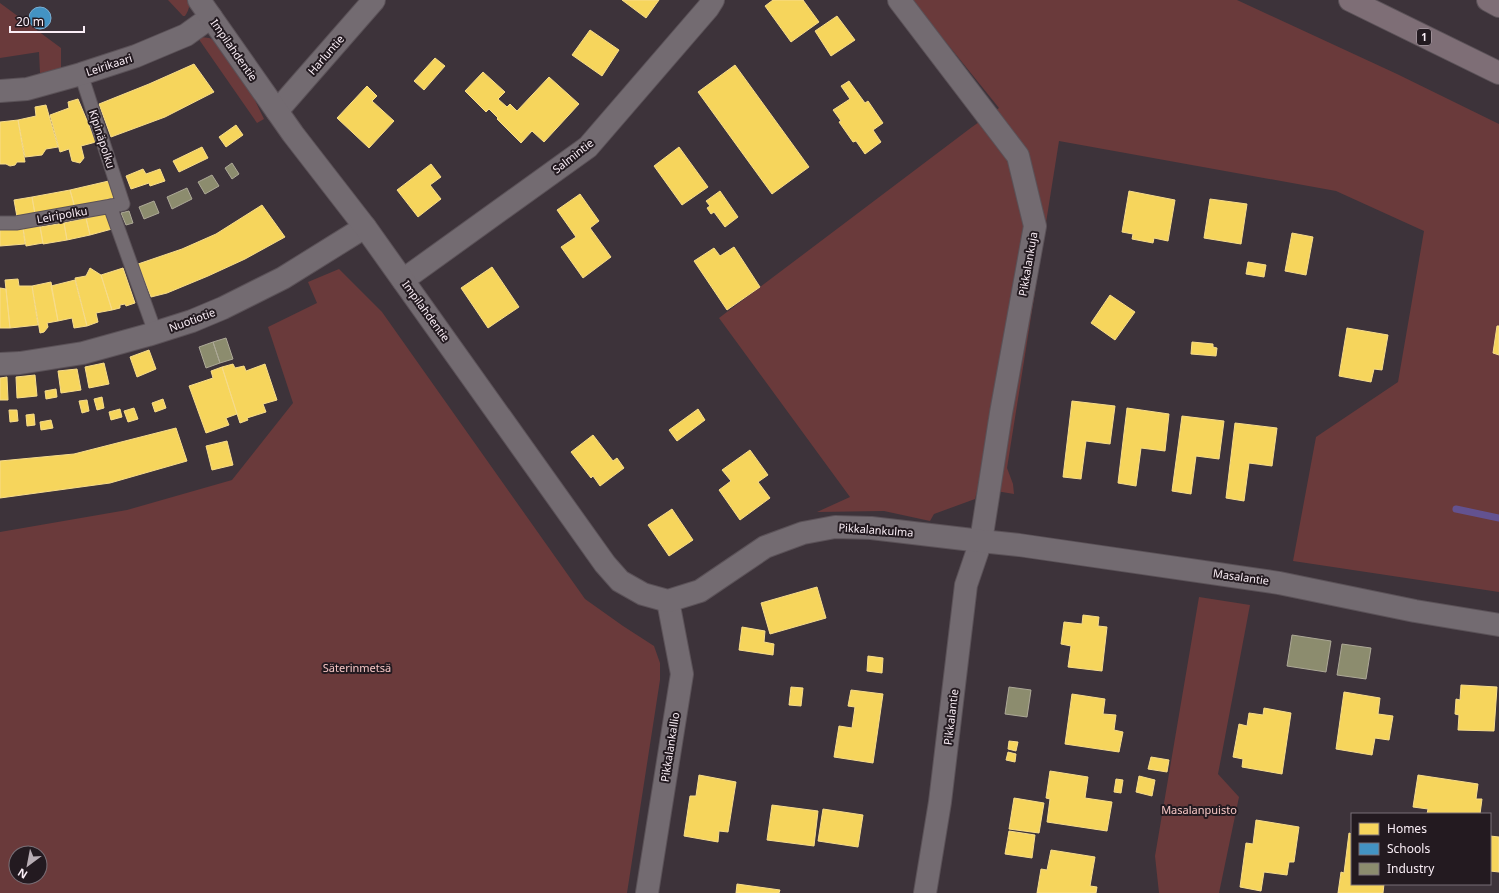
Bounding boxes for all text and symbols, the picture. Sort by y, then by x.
scale bar [10,8,84,34]
text: 20 m [16,13,44,30]
street label: Impilahdentie [208,16,261,84]
road number: 1 [1417,29,1431,45]
street label: Harluntie [304,32,347,78]
street label: Leirikaari [84,50,134,79]
street label: Kipinäpolku [86,107,119,170]
street label: Salmintie [549,135,596,176]
street label: Leiripolku [35,203,88,226]
street label: Pikkalankuja [1014,231,1041,297]
street label: Impilahdentie [399,277,454,344]
street label: Nuotiotie [167,304,217,335]
street label: Pikkalankulma [838,519,914,540]
street label: Masalantie [1212,565,1270,588]
park label: Säterinmetsä [323,660,391,675]
street label: Pikkalantie [940,688,961,746]
street label: Pikkalankallio [657,711,682,783]
park label: Masalanpuisto [1161,802,1237,817]
legend [1351,813,1491,885]
text: Homes [1387,820,1427,837]
text: Schools [1387,840,1430,857]
north arrow [8,845,48,885]
text: Industry [1387,860,1435,877]
text: N [15,865,30,883]

